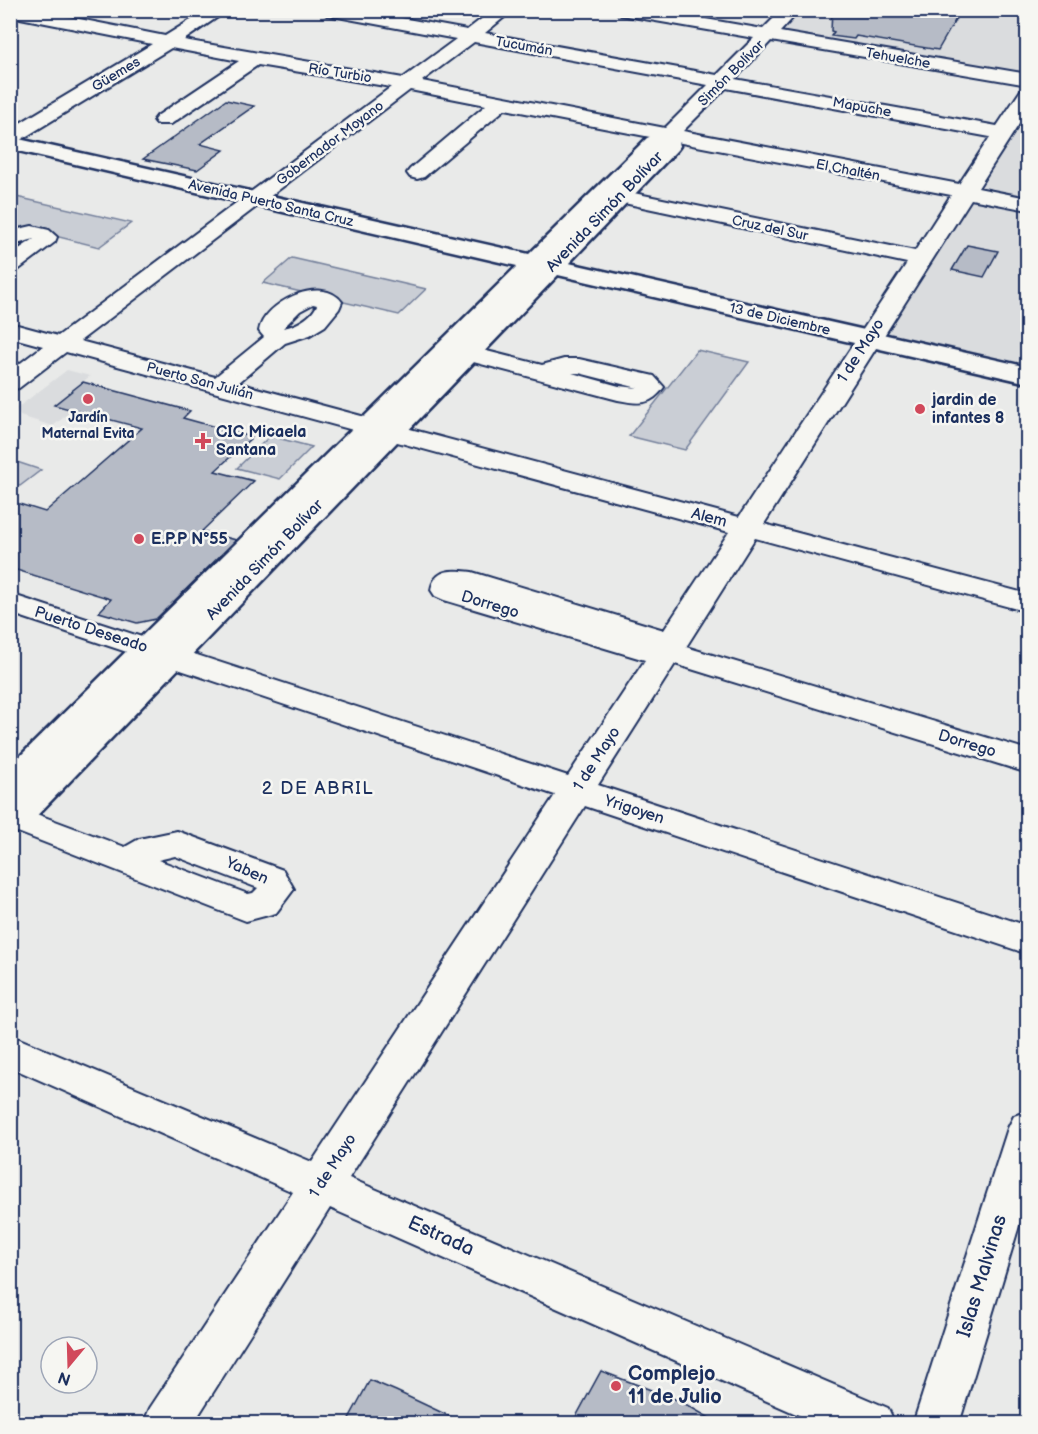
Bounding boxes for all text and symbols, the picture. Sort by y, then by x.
street label: Tucumán [494,33,554,59]
street label: Simón Bolívar [694,36,768,110]
street label: Tehuelche [864,44,932,72]
street label: Güemes [89,53,143,95]
street label: Río Turbio [307,60,373,86]
street label: Mapuche [831,93,893,121]
street label: Gobernador Moyano [273,97,387,189]
street label: Avenida Simón Bolívar [543,148,668,276]
street label: El Chaltén [814,155,882,185]
street label: Avenida Puerto Santa Cruz [187,176,355,230]
street label: Cruz del Sur [730,212,811,245]
street label: 13 de Diciembre [728,299,832,339]
street label: 1 de Mayo [833,316,889,386]
street label: Puerto San Julián [145,359,255,403]
place label: jardin de infantes 8 [931,391,1004,428]
marker: Jardín Maternal Evita [81,392,95,406]
marker: jardin de infantes 8 [913,402,927,416]
place label: Jardín Maternal Evita [41,409,135,442]
place label: CIC Micaela Santana [216,423,307,460]
marker: CIC Micaela Santana [194,432,212,450]
street label: Avenida Simón Bolívar [203,496,328,624]
street label: Alem [689,504,729,532]
place label: E.P.P N°55 [151,530,228,549]
marker: E.P.P N°55 [132,532,146,546]
street label: Dorrego [459,587,521,623]
street label: Puerto Deseado [32,603,150,657]
street label: 1 de Mayo [569,724,625,794]
street label: Dorrego [936,726,998,762]
district label: 2 DE ABRIL [262,778,374,799]
street label: Yrigoyen [601,791,666,829]
street label: Yaben [222,853,271,889]
street label: 1 de Mayo [305,1131,361,1201]
street label: Estrada [404,1211,478,1261]
street label: Islas Malvinas [952,1212,1012,1340]
north arrow [39,1335,99,1395]
place label: Complejo 11 de Julio [628,1362,722,1409]
text: N [56,1367,73,1389]
marker: Complejo 11 de Julio [609,1379,623,1393]

